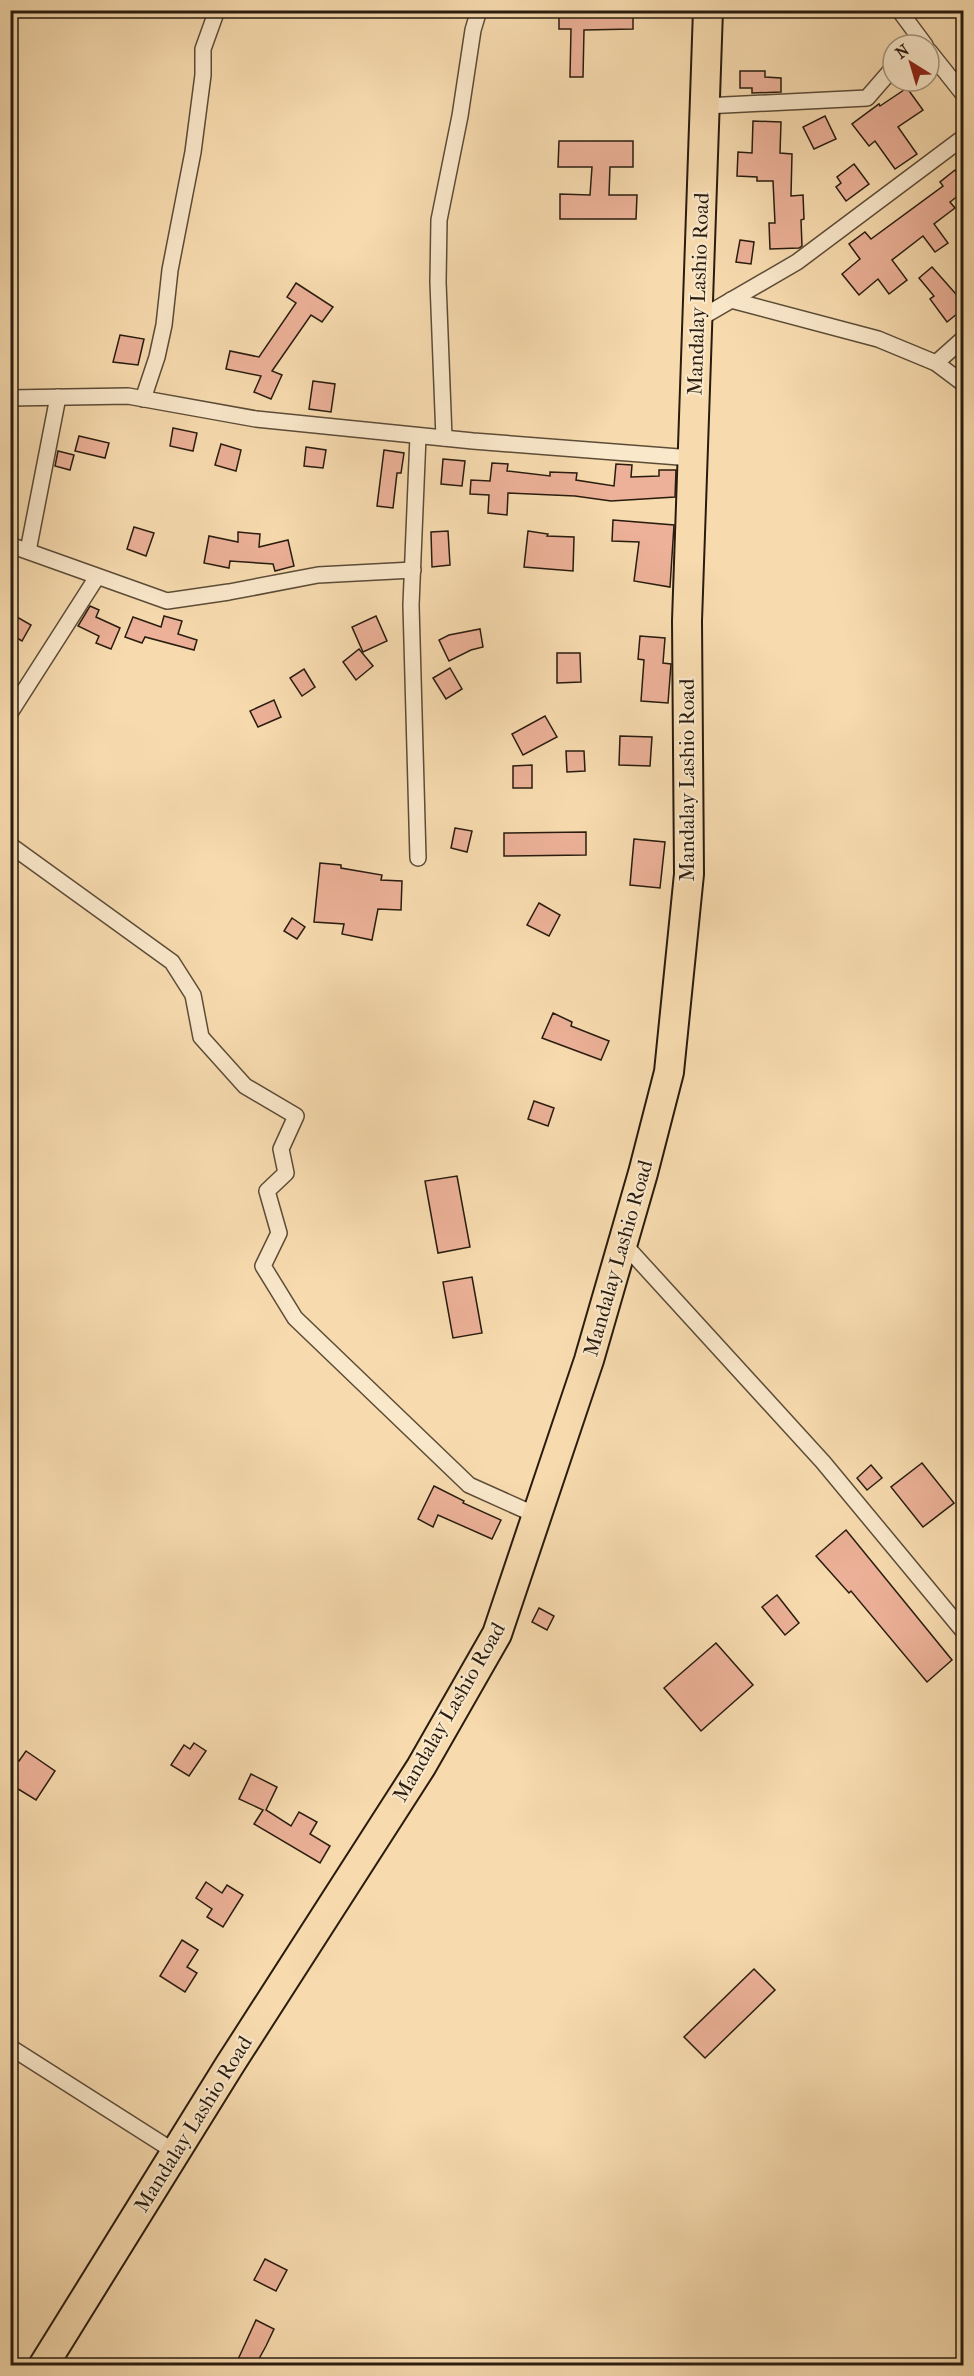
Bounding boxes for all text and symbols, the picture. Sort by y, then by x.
north arrow [881,33,941,93]
text: N [892,40,914,63]
street label: Mandalay Lashio Road [682,192,714,396]
street label: Mandalay Lashio Road [675,678,699,881]
street label: Mandalay Lashio Road [579,1157,658,1359]
street label: Mandalay Lashio Road [388,1618,510,1806]
street label: Mandalay Lashio Road [129,2031,257,2216]

